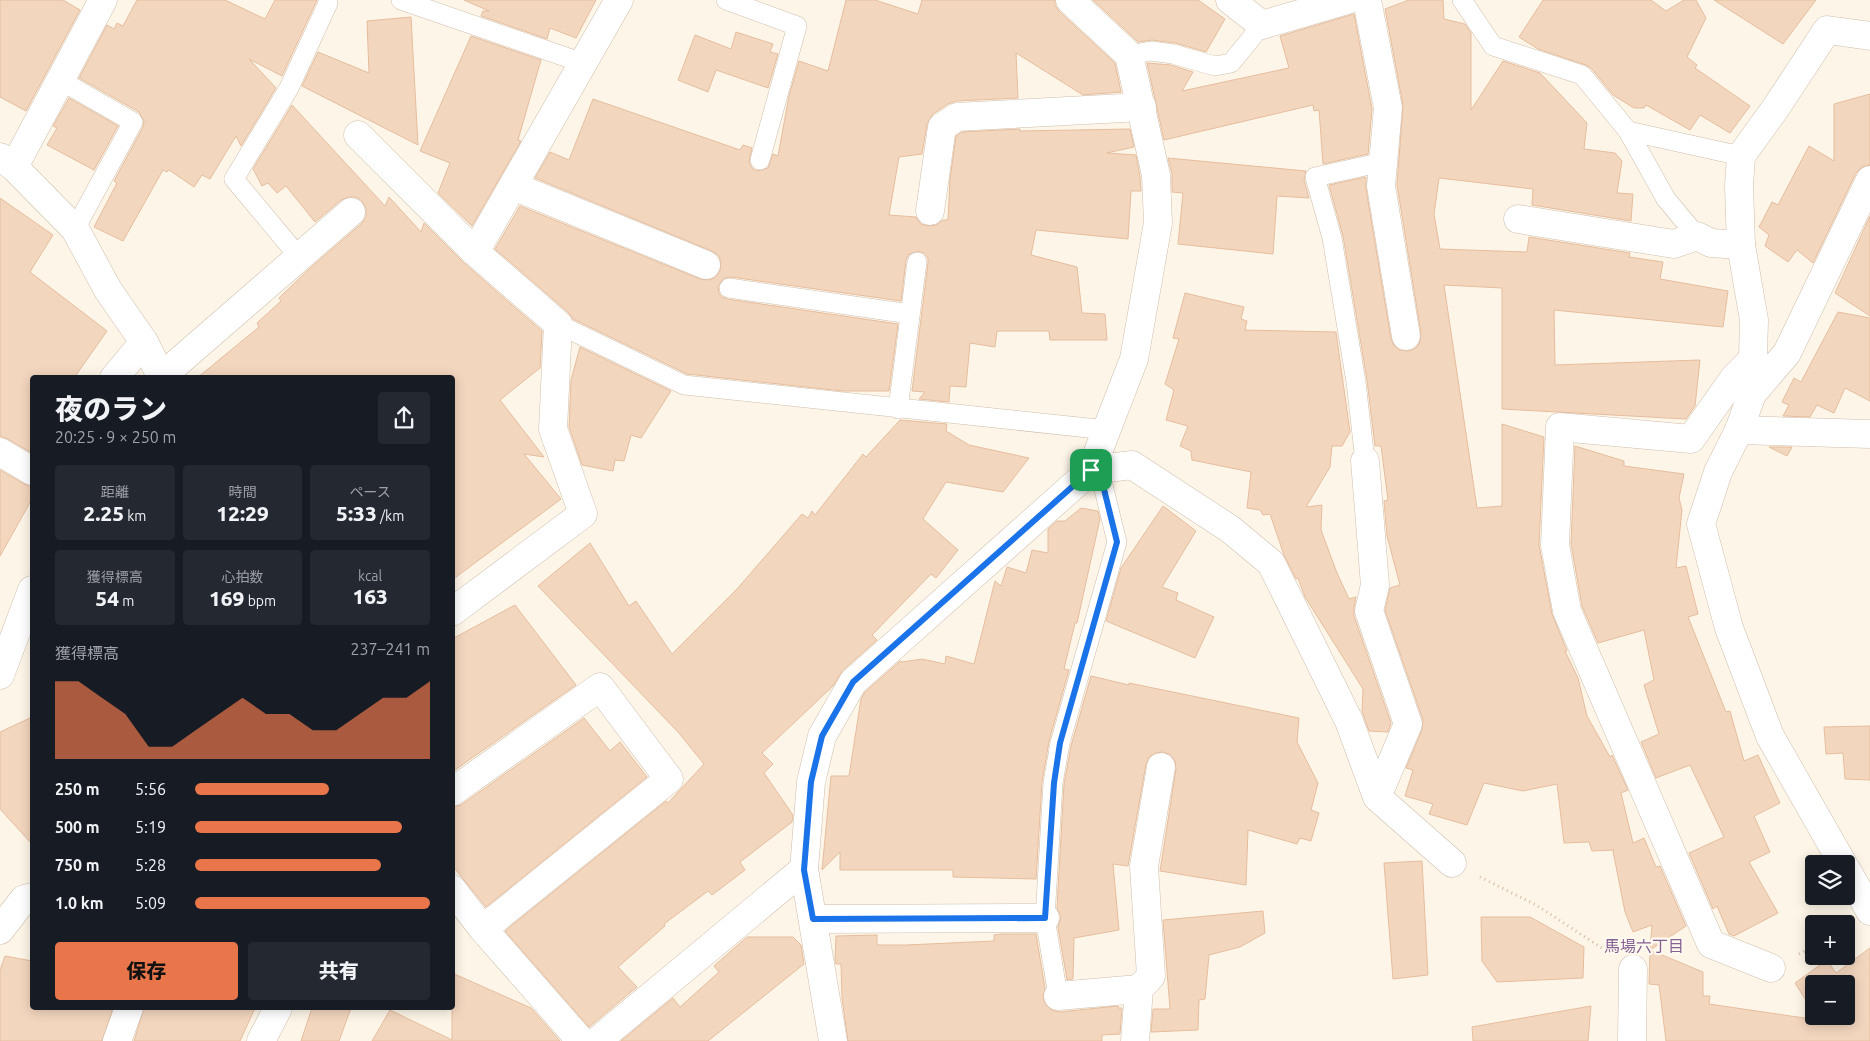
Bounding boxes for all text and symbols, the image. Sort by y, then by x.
button: share [378,392,430,444]
text: 夜のラン [55,393,167,424]
text: 20:25 · 9 × 250 m [55,428,176,446]
pin [1070,449,1112,491]
icon: arrive [1077,456,1105,484]
text: 距離 [101,484,129,500]
text: 時間 [228,484,256,500]
text: ペース [350,484,391,500]
text: 2.25 [83,501,124,525]
text: 12:29 [216,501,269,525]
text: 5:33 [336,501,377,525]
text: km [124,508,146,524]
text: /km [377,508,404,524]
text: kcal [358,568,382,584]
text: 獲得標高 [87,569,143,585]
text: 心拍数 [221,569,263,585]
text: 163 [352,584,388,608]
text: 54 [95,586,119,610]
text: 169 [209,586,244,610]
text: m [119,593,134,609]
text: bpm [244,593,276,609]
text: 237–241 m [350,640,430,658]
text: 獲得標高 [55,644,119,662]
text: 250 m [55,780,100,798]
text: 5:56 [135,780,166,798]
text: 500 m [55,818,100,836]
text: 5:19 [135,818,166,836]
map controls [1805,855,1855,1025]
button: layers [1805,855,1855,905]
text: 750 m [55,856,100,874]
text: 5:28 [135,856,166,874]
text: 1.0 km [55,894,104,912]
text: 5:09 [135,894,166,912]
button: + [1805,915,1855,965]
district label: 馬場六丁目 [1604,937,1684,955]
button: 保存 [55,942,238,1000]
button: 共有 [248,942,430,1000]
button: − [1805,975,1855,1025]

